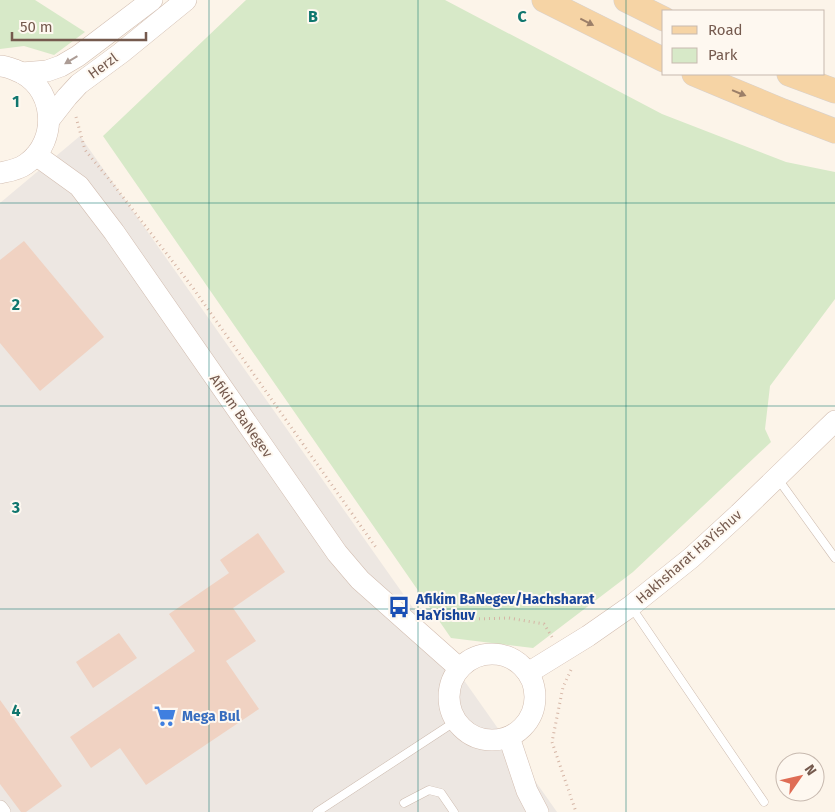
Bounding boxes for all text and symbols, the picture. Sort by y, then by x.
text: B [308,7,318,26]
text: C [517,7,527,26]
scale bar [12,10,146,42]
legend [662,10,825,75]
text: 50 m [20,18,53,36]
one-way arrow [580,18,594,26]
text: Road [708,21,743,39]
text: Park [708,46,738,64]
street label: Herzl [85,50,121,82]
one-way arrow [64,55,77,64]
one-way arrow [732,90,746,98]
text: 1 [12,92,20,111]
text: 2 [12,295,20,314]
street label: Afikim BaNegev [206,371,276,461]
text: 3 [11,498,20,517]
street label: Hakhsharat HaYishuv [633,506,745,608]
place label: Afikim BaNegev/Hachsharat HaYishuv [415,591,595,624]
bus stop icon: Afikim BaNegev/Hachsharat HaYishuv [386,594,412,620]
text: 4 [11,701,21,720]
supermarket icon: Mega Bul [152,703,178,729]
place label: Mega Bul [182,708,241,725]
north arrow [775,752,825,802]
text: N [801,761,820,779]

